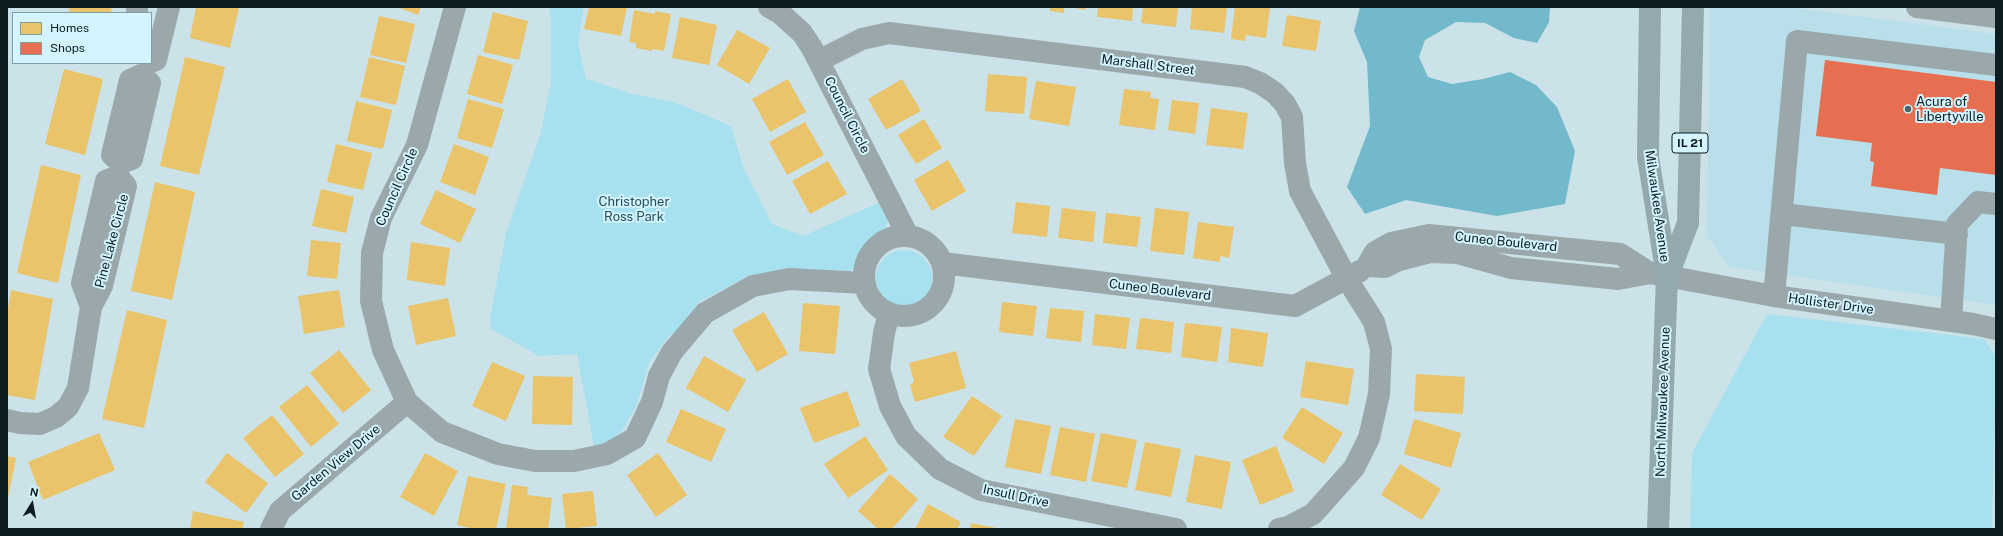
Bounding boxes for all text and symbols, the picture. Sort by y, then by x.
legend [12,12,152,64]
text: Homes [50,21,89,35]
text: Shops [50,41,85,55]
street label: Marshall Street [1101,52,1195,78]
street label: Council Circle [821,74,873,156]
place label: Acura of Libertyville [1916,94,1984,125]
marker: Acura of Libertyville [1903,104,1913,114]
road number: IL 21 [1672,133,1708,153]
street label: Council Circle [373,145,421,229]
street label: Milwaukee Avenue [1641,149,1673,263]
street label: Pine Lake Circle [92,192,132,290]
park label: Christopher Ross Park [598,194,670,225]
street label: Cuneo Boulevard [1454,229,1558,255]
street label: Cuneo Boulevard [1108,276,1212,304]
street label: Hollister Drive [1787,290,1875,318]
street label: North Milwaukee Avenue [1653,327,1673,477]
street label: Garden View Drive [288,421,384,505]
street label: Insull Drive [981,481,1051,511]
north arrow [12,484,52,524]
text: N [29,486,40,499]

